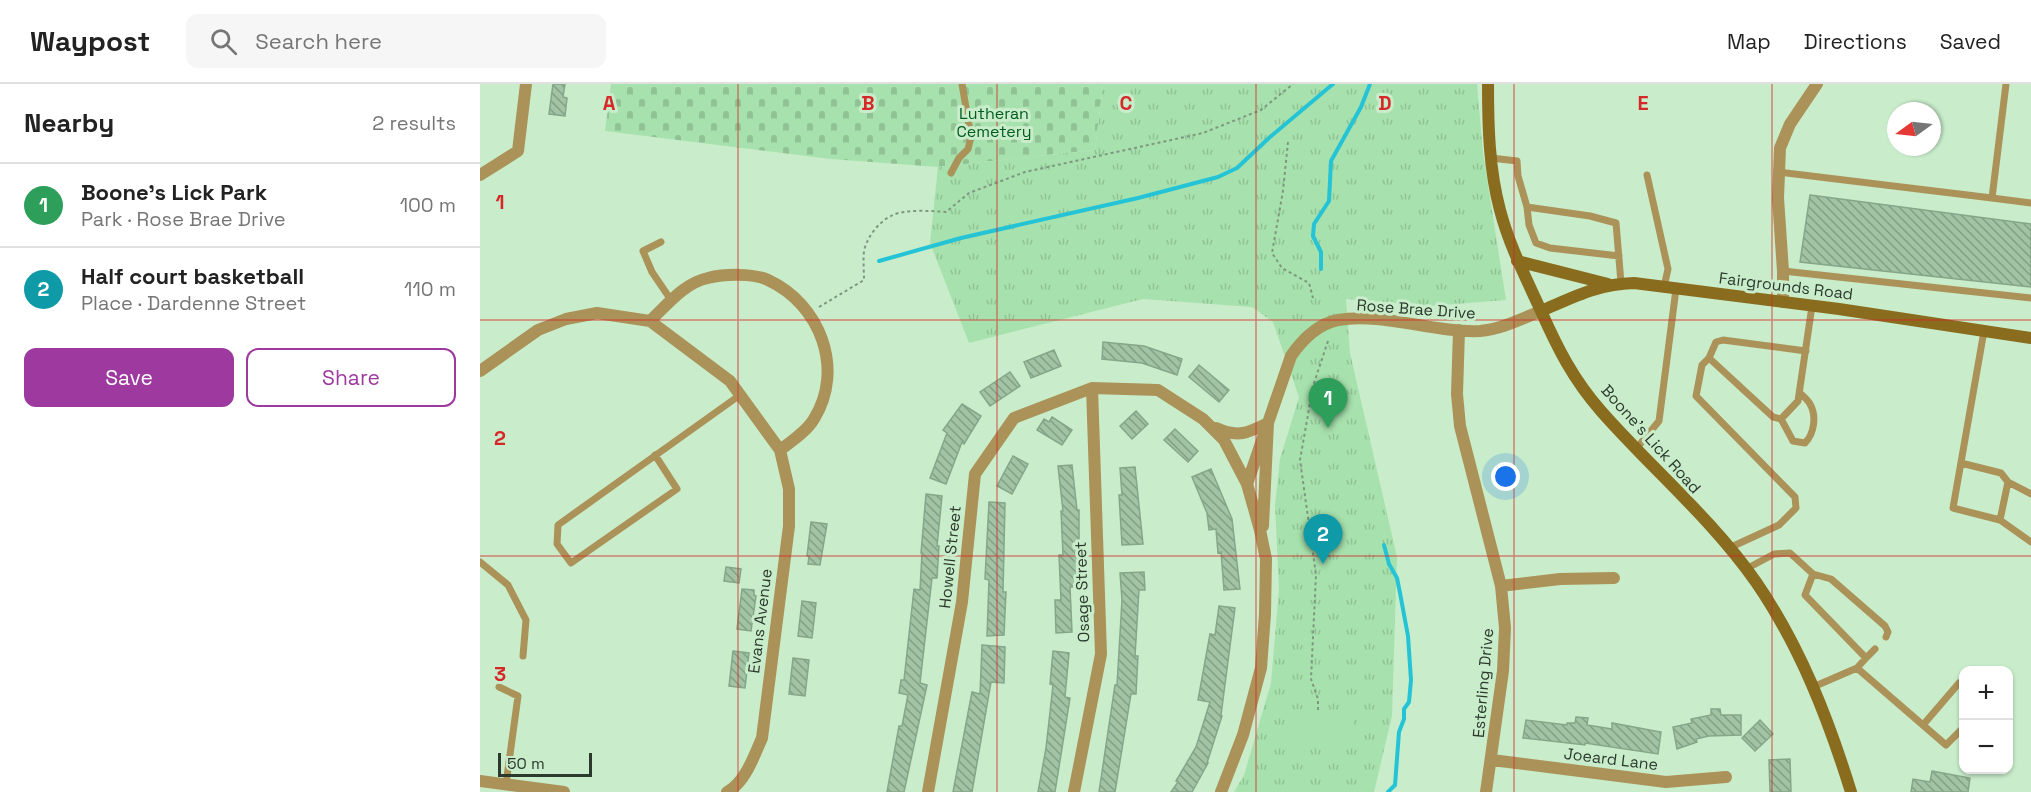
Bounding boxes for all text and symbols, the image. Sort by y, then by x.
search box [186,14,606,68]
text: Waypost [30,23,150,59]
icon: search [207,25,240,58]
text: Search here [255,27,382,55]
text: Map [1727,28,1771,55]
text: Directions [1804,28,1907,55]
text: Saved [1940,28,2001,55]
text: A [603,90,616,116]
text: B [861,90,875,116]
text: C [1120,90,1133,116]
text: D [1378,90,1392,116]
text: E [1637,90,1649,116]
north arrow [1887,102,1941,156]
park label: Lutheran Cemetery [956,103,1032,142]
text: Nearby [24,106,114,140]
text: 2 results [372,110,456,136]
text: Boone's Lick Park [81,178,267,206]
text: 1 [495,189,505,215]
text: 1 [39,192,48,218]
text: 100 m [400,192,456,218]
text: Park · Rose Brae Drive [81,206,286,232]
text: Half court basketball [81,262,304,290]
street label: Fairgrounds Road [1718,267,1854,305]
text: 2 [38,276,49,302]
text: 110 m [404,276,456,302]
text: Place · Dardenne Street [81,290,306,316]
street label: Rose Brae Drive [1356,294,1476,324]
button: Save [24,348,234,407]
button: Share [246,348,456,407]
pin: 1 [1308,378,1348,428]
street label: Boone's Lick Road [1596,380,1706,498]
text: 2 [494,425,506,451]
your location [1491,462,1520,491]
street label: Howell Street [934,505,966,609]
pin: 2 [1304,514,1342,564]
street label: Osage Street [1070,541,1094,643]
street label: Evans Avenue [743,567,777,675]
street label: Esterling Drive [1468,627,1498,739]
text: 3 [494,661,506,687]
map controls [1959,666,2013,774]
button: + [1959,666,2013,720]
button: − [1959,720,2013,774]
street label: Joeard Lane [1563,743,1659,775]
scale bar [498,750,592,778]
text: 50 m [507,753,545,774]

